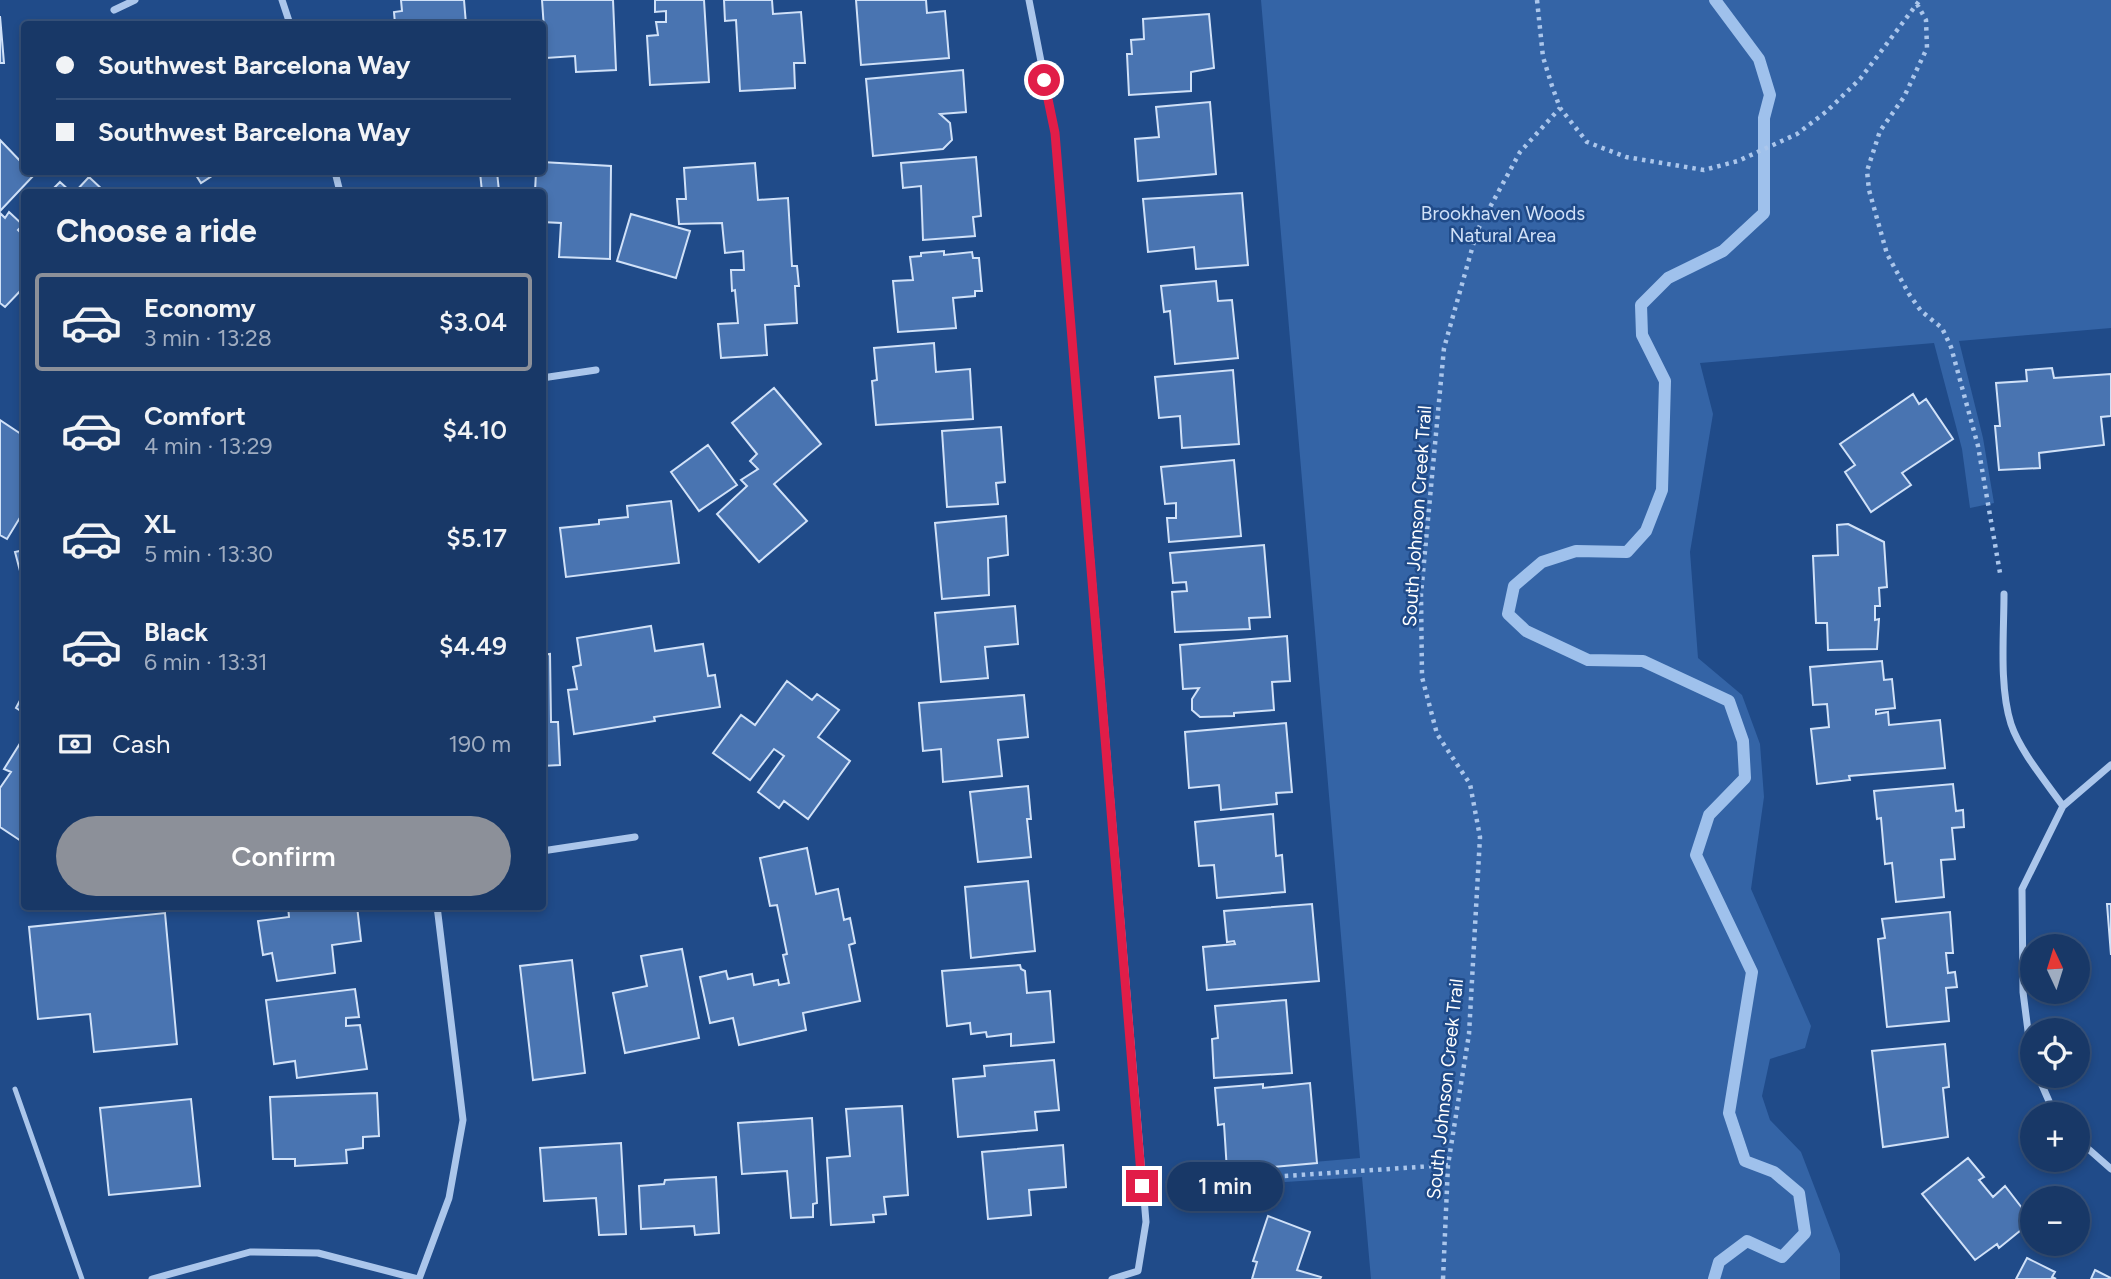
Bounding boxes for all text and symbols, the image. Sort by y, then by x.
text: Southwest Barcelona Way [98,49,411,81]
route start [1028,64,1060,96]
text: Southwest Barcelona Way [98,116,411,148]
park label: Brookhaven Woods Natural Area [1421,202,1585,247]
text: Choose a ride [56,212,257,250]
icon: car [60,291,123,354]
text: Economy [144,292,256,324]
text: $3.04 [439,306,507,338]
text: 3 min · 13:28 [144,324,272,352]
icon: car [60,399,123,462]
text: Comfort [144,400,246,432]
street label: South Johnson Creek Trail [1398,404,1436,628]
text: $4.10 [442,414,507,446]
text: 4 min · 13:29 [144,432,273,460]
icon: car [60,507,123,570]
text: XL [144,508,176,540]
text: $5.17 [446,522,507,554]
text: 5 min · 13:30 [144,540,273,568]
icon: car [60,615,123,678]
text: Black [144,616,208,648]
text: $4.49 [439,630,507,662]
text: 6 min · 13:31 [144,648,268,676]
icon: cash [56,725,94,763]
text: Cash [112,728,171,760]
text: 190 m [448,730,511,758]
button: Confirm [56,816,511,896]
north arrow [2020,934,2090,1004]
map controls [2020,934,2090,1256]
street label: South Johnson Creek Trail [1422,977,1468,1201]
button: locate [2020,1018,2090,1088]
button: + [2020,1102,2090,1172]
callout: 1 min [1166,1162,1282,1210]
route end [1126,1170,1158,1202]
text: 1 min [1198,1172,1252,1200]
button: − [2020,1186,2090,1256]

